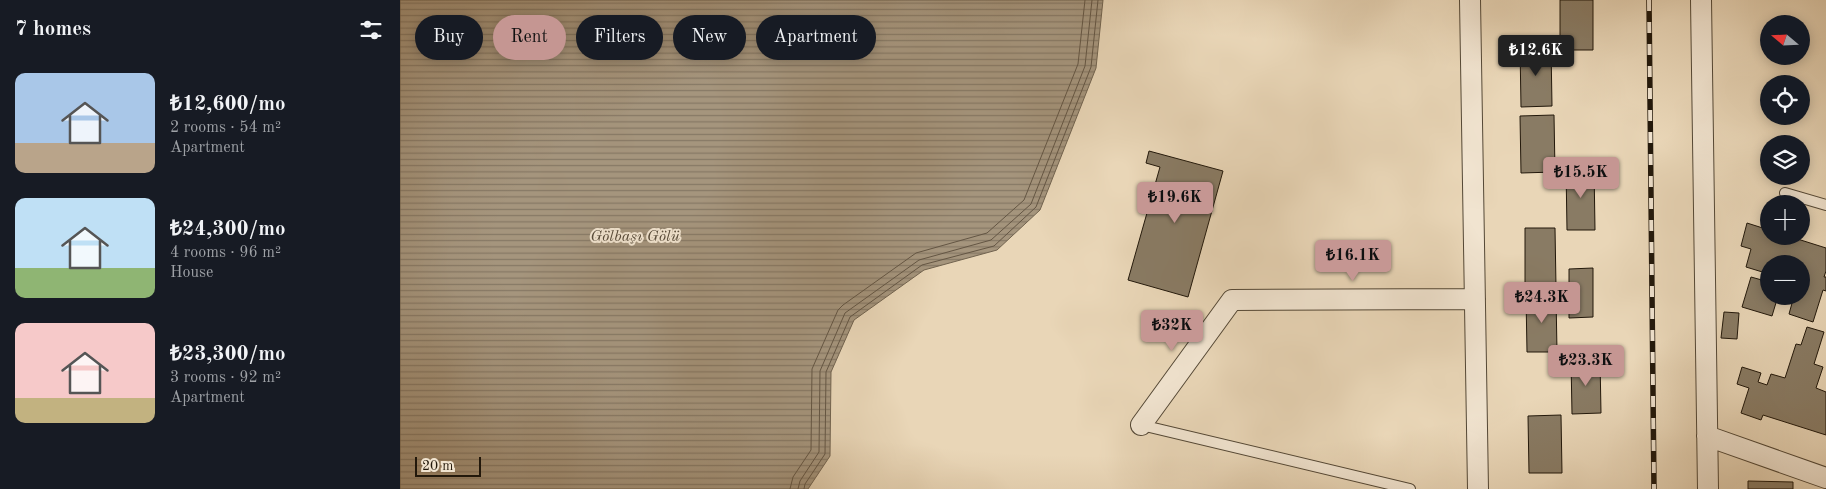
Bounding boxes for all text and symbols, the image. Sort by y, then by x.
chip: Buy [415,15,483,60]
chip: Rent [493,15,566,60]
chip: Filters [576,15,663,60]
chip: New [673,15,746,60]
chip: Apartment [756,15,876,60]
north arrow [1760,15,1810,65]
map controls [1760,15,1810,305]
icon: filters [357,16,385,44]
text: 7 homes [15,19,91,40]
pin: ₺12.6K [1495,34,1577,77]
text: ₺12.6K [1509,43,1563,59]
button: locate [1760,75,1810,125]
icon: home [55,93,115,153]
text: ₺12,600/mo [170,94,286,115]
text: 2 rooms · 54 m² [170,120,281,136]
button: layers [1760,135,1810,185]
text: Apartment [170,140,245,156]
pin: ₺15.5K [1540,156,1622,199]
text: ₺15.5K [1554,165,1608,181]
pin: ₺19.6K [1134,182,1216,224]
text: ₺19.6K [1148,190,1202,206]
button: + [1760,195,1810,245]
icon: home [55,218,115,278]
text: ₺24,300/mo [170,219,286,240]
water label: Gölbaşı Gölü [590,229,680,245]
pin: ₺16.1K [1312,240,1394,282]
text: 4 rooms · 96 m² [170,245,281,261]
text: ₺16.1K [1326,248,1380,264]
button: − [1760,255,1810,305]
text: House [170,265,213,281]
pin: ₺24.3K [1501,282,1583,324]
text: ₺24.3K [1515,290,1569,306]
pin: ₺32K [1142,310,1202,352]
text: ₺32K [1152,318,1192,334]
icon: home [55,343,115,403]
text: ₺23,300/mo [170,344,286,365]
pin: ₺23.3K [1545,344,1627,387]
text: ₺23.3K [1559,353,1613,369]
text: 3 rooms · 92 m² [170,370,281,386]
text: Apartment [170,390,245,406]
scale bar [415,454,481,477]
text: 20 m [422,459,453,473]

